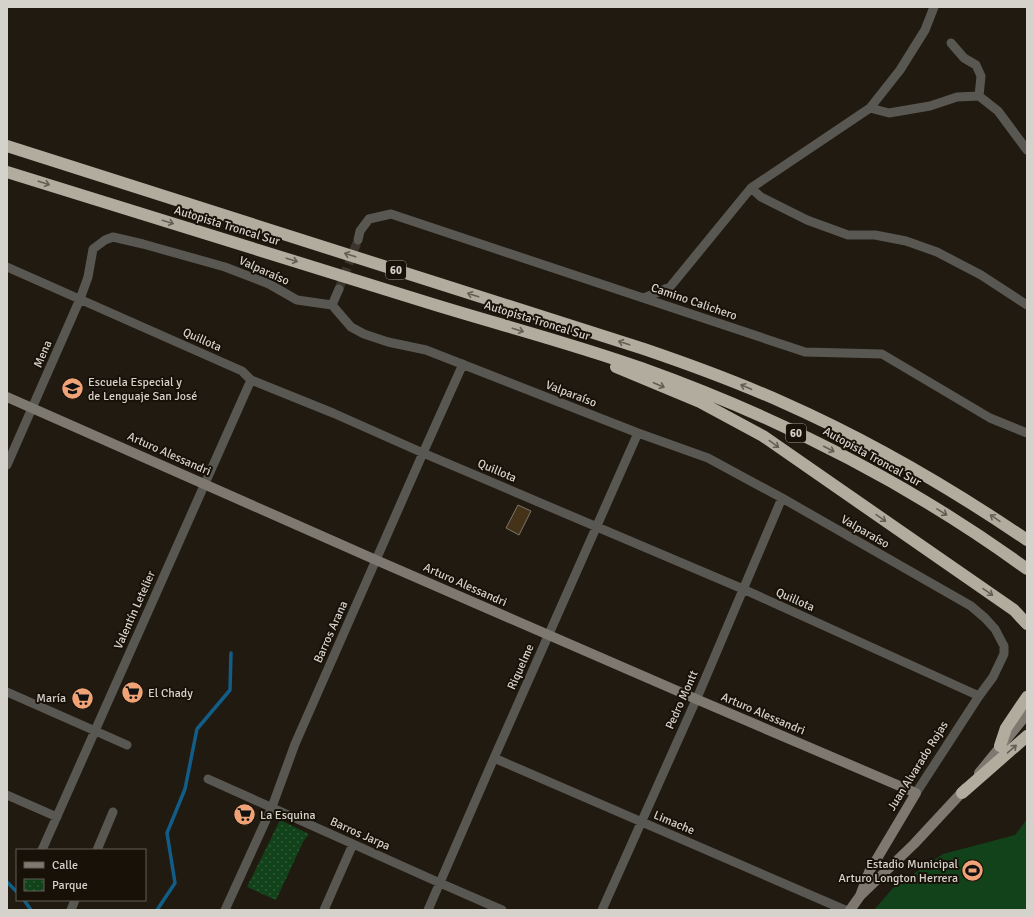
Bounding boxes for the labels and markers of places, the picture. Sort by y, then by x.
place label: Escuela Especial y de Lenguaje San José [88,375,197,404]
school or university icon: Escuela Especial y de Lenguaje San José [59,376,85,402]
supermarket icon: El Chady [120,680,146,706]
supermarket icon: María [69,685,95,711]
place label: El Chady [148,686,193,701]
place label: María [36,691,66,706]
supermarket icon: La Esquina [231,802,257,828]
place label: La Esquina [260,808,316,823]
place label: Estadio Municipal Arturo Longton Herrera [838,857,958,886]
sports icon: Estadio Municipal Arturo Longton Herrera [960,858,986,884]

